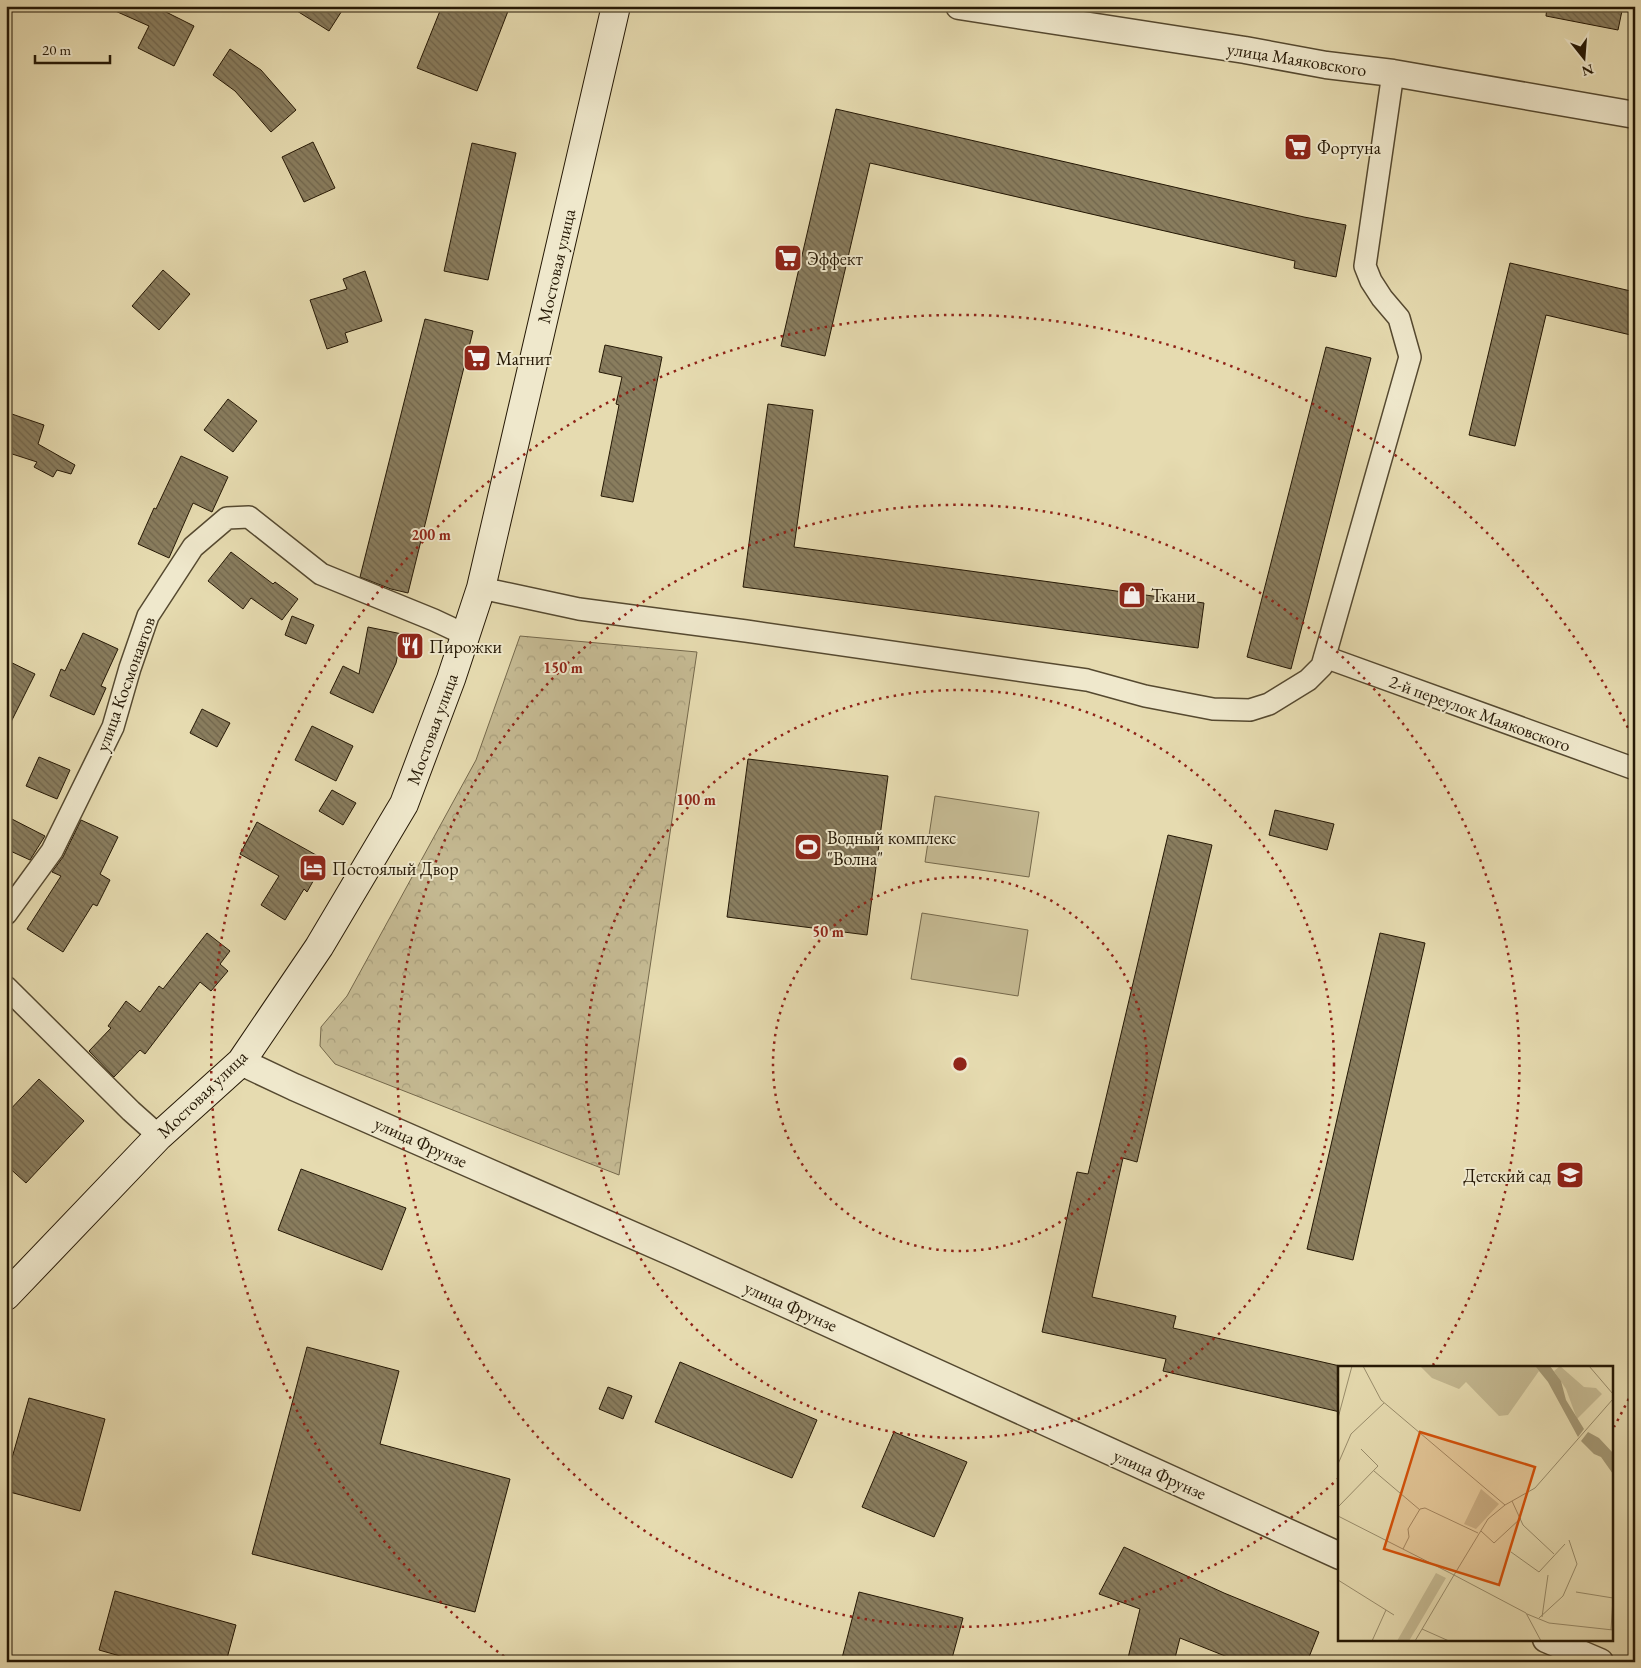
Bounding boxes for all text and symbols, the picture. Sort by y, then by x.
scale bar [35,32,110,64]
north arrow [1558,32,1608,82]
street label: улица Маяковского [1226,37,1369,81]
text: 20 m [42,40,71,59]
text: N [1579,60,1596,81]
supermarket icon: Фортуна [1283,132,1313,162]
place label: Фортуна [1317,136,1382,159]
street label: Мостовая улица [532,206,581,326]
supermarket icon: Эффект [773,243,803,273]
place label: Эффект [807,247,863,270]
supermarket icon: Магнит [462,343,492,373]
place label: Магнит [496,347,552,370]
text: 200 m [411,525,451,544]
shop icon: Ткани [1117,580,1147,610]
place label: Ткани [1151,584,1196,607]
street label: улица Космонавтов [90,613,160,755]
restaurant icon: Пирожки [395,631,425,661]
place label: Пирожки [429,635,502,658]
text: 150 m [543,658,583,677]
street label: Мостовая улица [401,669,463,788]
street label: 2-й переулок Маяковского [1386,669,1574,757]
text: 100 m [676,790,716,809]
place label: Водный комплекс "Волна" [827,826,956,870]
sports icon: Водный комплекс "Волна" [793,832,823,862]
hotel icon: Постоялый Двор [298,853,328,883]
place label: Постоялый Двор [332,857,459,880]
text: 50 m [812,922,844,941]
street label: Мостовая улица [152,1045,253,1143]
centre of rings [951,1055,969,1073]
street label: улица Фрунзе [371,1111,471,1173]
school or university icon: Детский сад [1555,1160,1585,1190]
place label: Детский сад [1463,1164,1551,1187]
street label: улица Фрунзе [741,1275,841,1337]
inset map [1338,1366,1614,1640]
street label: улица Фрунзе [1110,1443,1210,1505]

